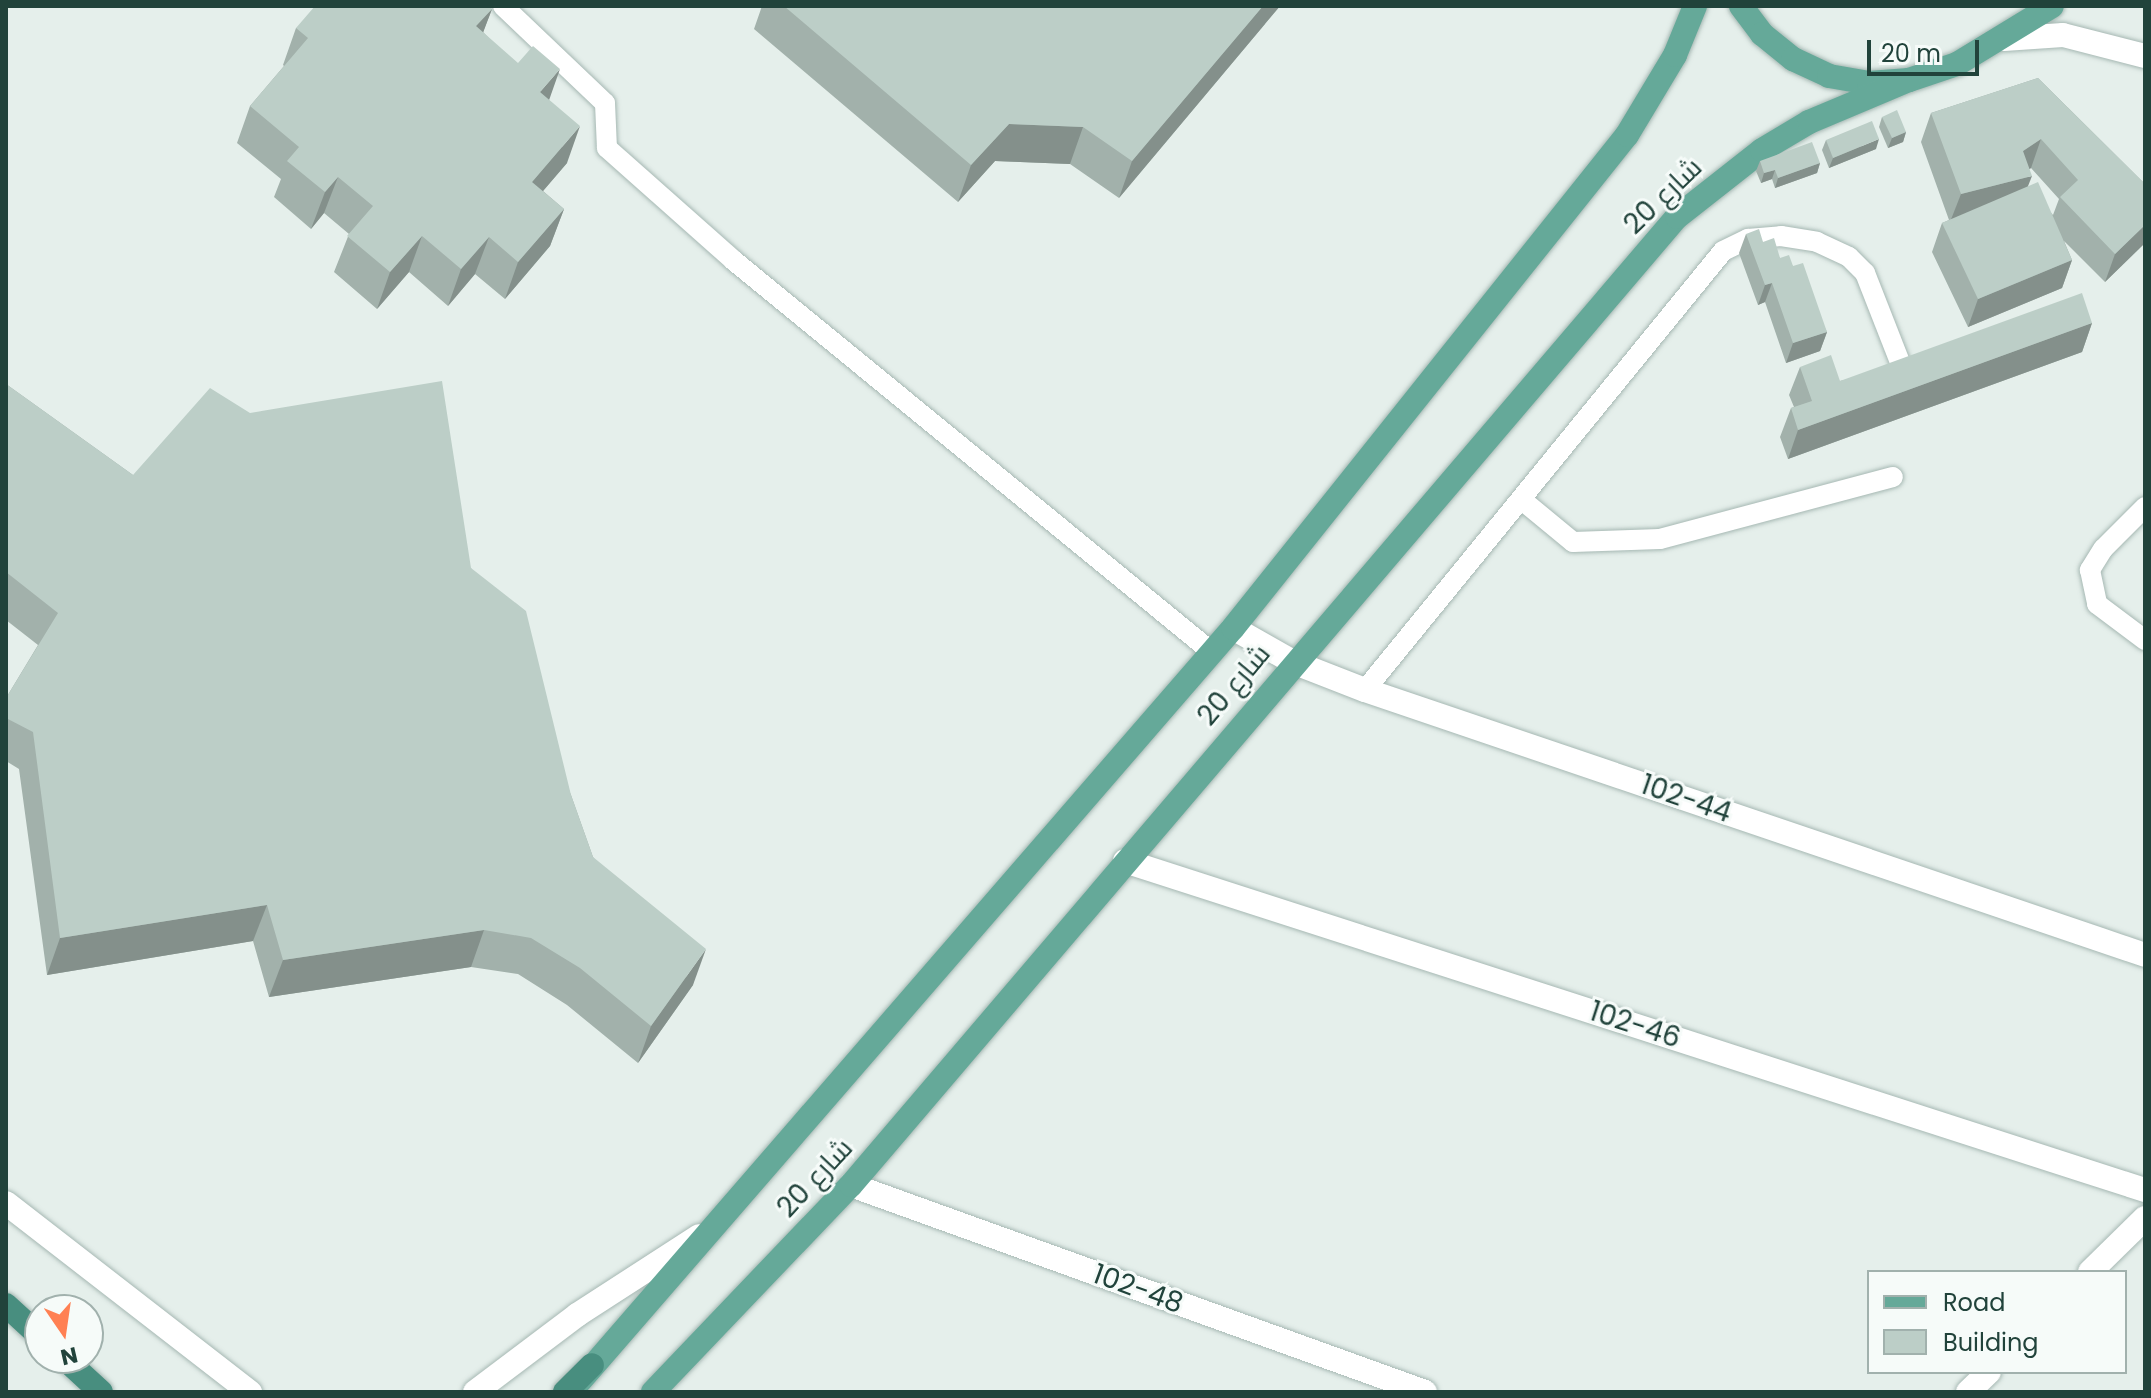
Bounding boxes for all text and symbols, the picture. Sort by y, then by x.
scale bar [1871,24,1983,74]
text: 20 m [1881,37,1941,70]
street label: شارع 20 [1617,151,1709,241]
street label: شارع 20 [1190,638,1278,732]
street label: 102-44 [1636,768,1736,830]
street label: 102-46 [1585,995,1685,1055]
street label: شارع 20 [770,1132,860,1224]
street label: 102-48 [1088,1257,1188,1321]
legend [1867,1270,2127,1374]
text: Road [1943,1286,2005,1319]
north arrow [24,1294,104,1374]
text: Building [1943,1326,2039,1359]
text: N [58,1339,81,1373]

